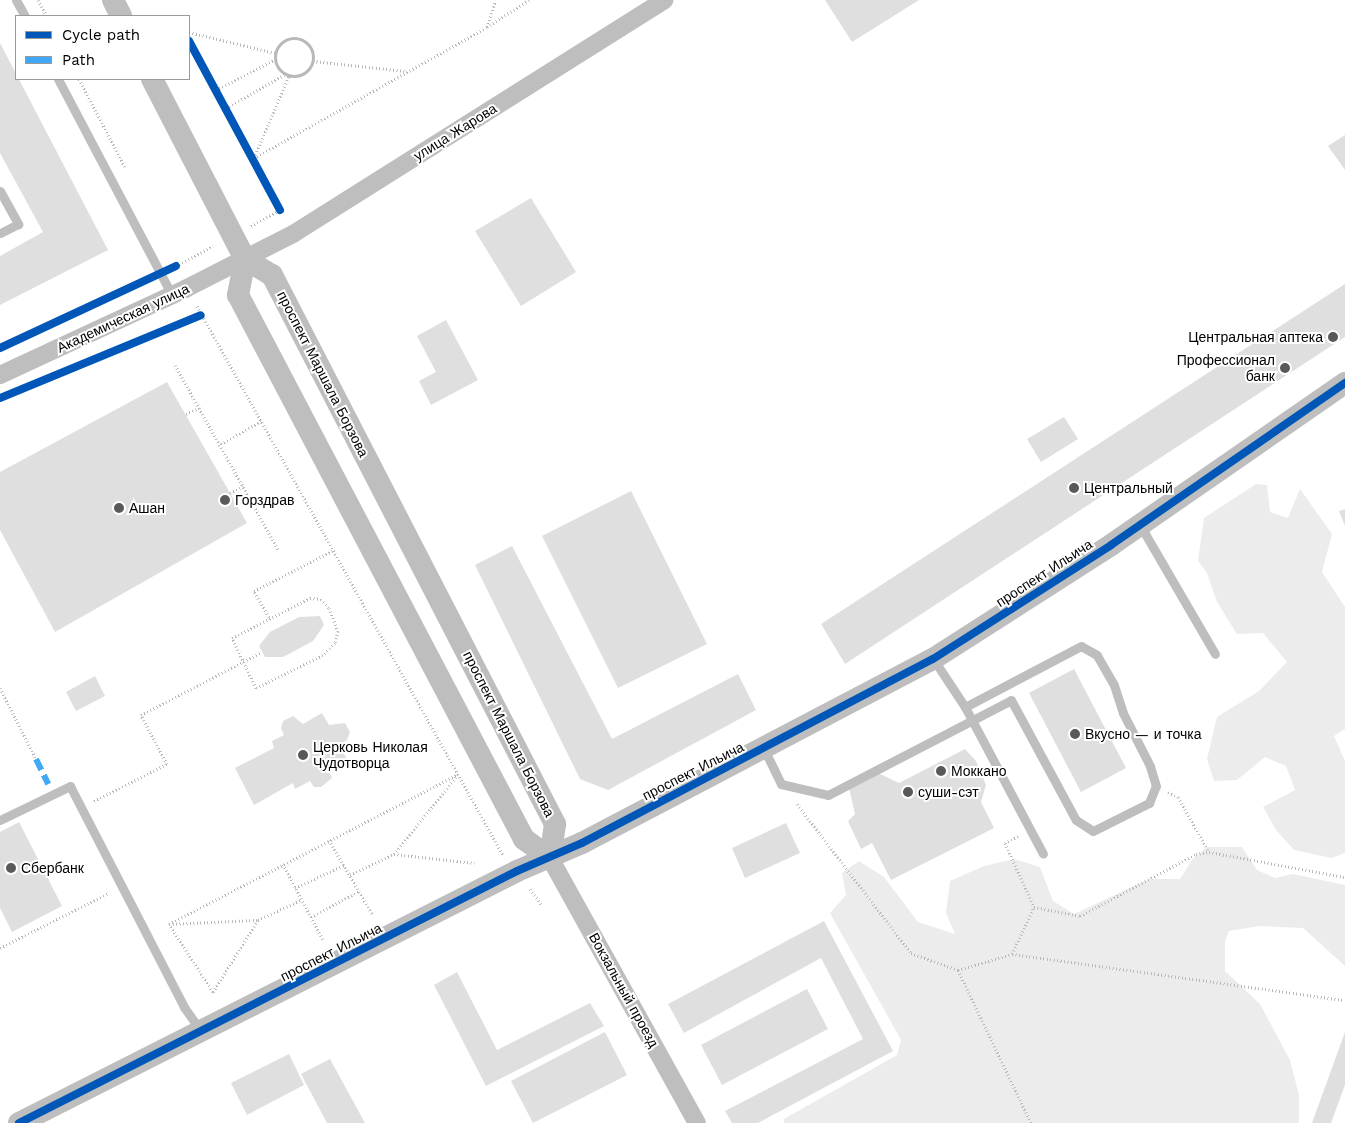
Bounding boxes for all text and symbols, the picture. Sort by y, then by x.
legend [15,15,190,80]
text: Cycle path [62,26,140,44]
text: Path [62,51,95,69]
street label: улица Жарова [410,100,500,164]
street label: Академическая улица [54,280,192,356]
street label: проспект Маршала Борзова [274,288,372,460]
place label: Центральная аптека [1188,329,1323,345]
marker: Центральная аптека [1327,331,1339,343]
place label: Профессионал банк [1177,352,1275,384]
marker: Профессионал банк [1279,362,1291,374]
place label: Центральный [1084,480,1173,496]
marker: Центральный [1068,482,1080,494]
place label: Горздрав [235,492,294,508]
marker: Горздрав [219,494,231,506]
place label: Ашан [129,500,165,516]
marker: Ашан [113,502,125,514]
street label: проспект Ильича [993,536,1095,610]
street label: проспект Маршала Борзова [460,648,558,820]
place label: Вкусно — и точка [1085,726,1202,742]
marker: Вкусно — и точка [1069,728,1081,740]
street label: проспект Ильича [640,738,746,804]
place label: Церковь Николая Чудотворца [313,739,428,772]
marker: Церковь Николая Чудотворца [297,749,309,761]
place label: Моккано [951,763,1006,779]
marker: Моккано [935,765,947,777]
place label: суши-сэт [918,784,979,800]
marker: суши-сэт [902,786,914,798]
place label: Сбербанк [21,860,84,876]
marker: Сбербанк [5,862,17,874]
street label: проспект Ильича [278,919,384,985]
street label: Вокзальный проезд [586,930,662,1050]

